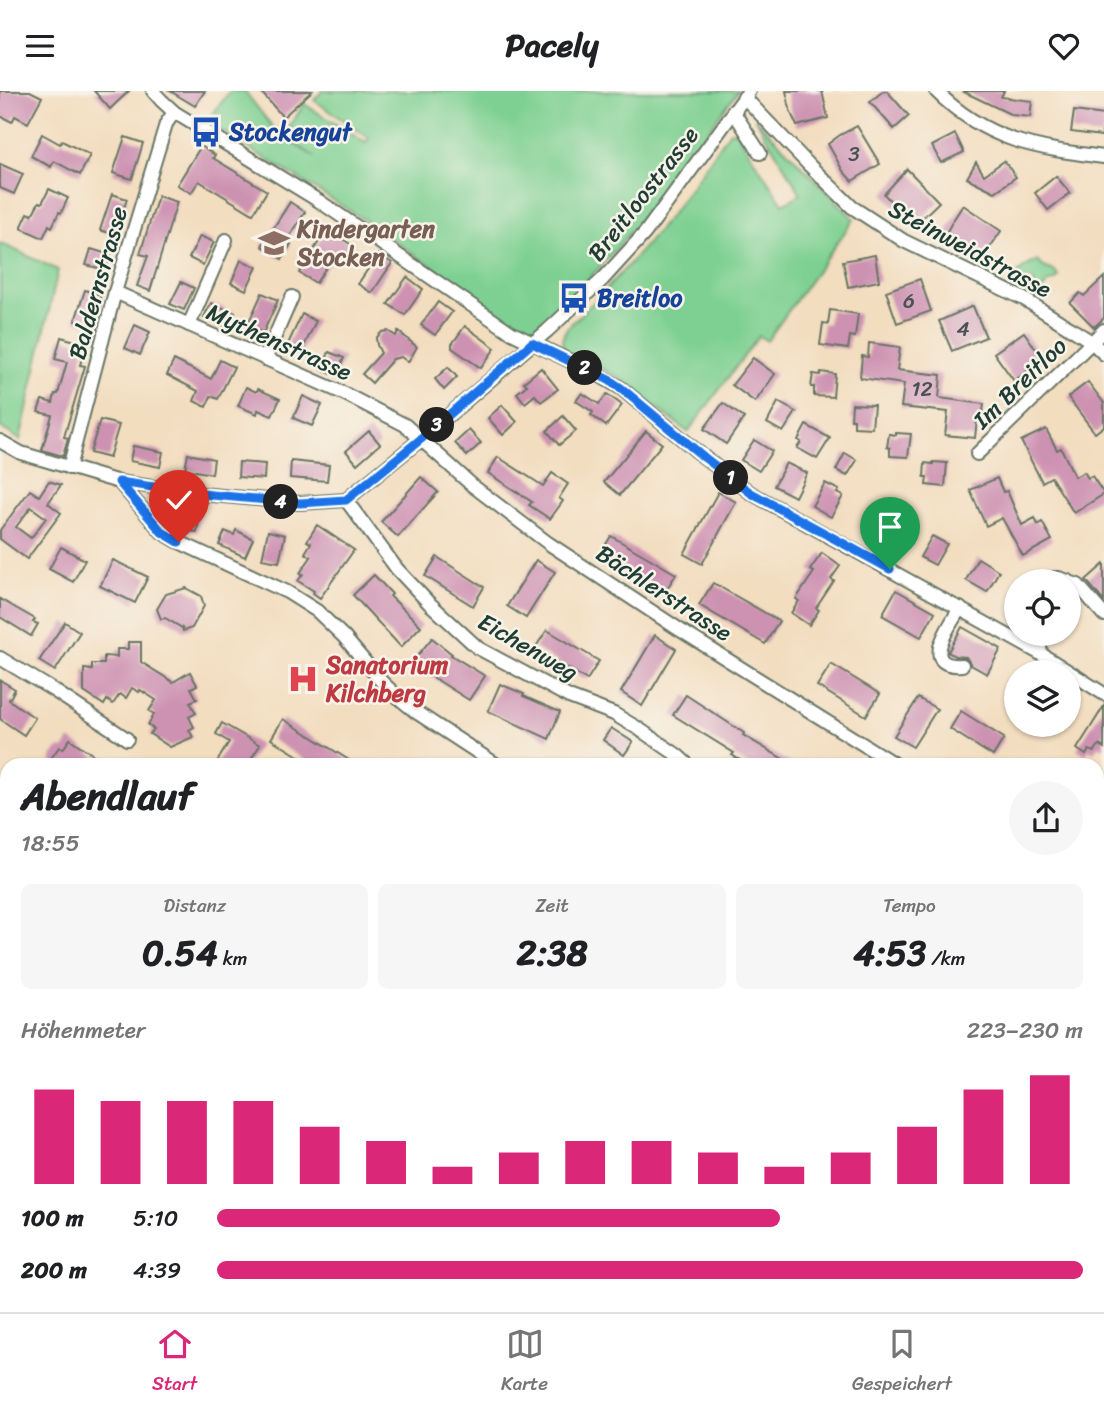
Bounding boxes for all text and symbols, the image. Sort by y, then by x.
text: Pacely [505,17,599,74]
icon: menu [21,27,59,65]
icon: heart [1045,27,1083,65]
place label: Stockengut [228,111,353,153]
bus stop icon: Stockengut [189,115,223,149]
street label: Breitloostrasse [576,117,710,271]
house number: 3 [848,135,860,173]
street label: Steinweidstrasse [881,188,1060,310]
street label: Baldernstrasse [56,201,140,365]
place label: Kindergarten Stocken [296,208,435,278]
school or university icon: Kindergarten Stocken [257,226,291,260]
place label: Breitloo [597,277,683,319]
bus stop icon: Breitloo [557,281,591,315]
house number: 6 [903,282,915,320]
street label: Mythenstrasse [199,291,359,393]
house number: 4 [956,310,970,348]
street label: Im Breitloo [962,327,1077,440]
pin: 2 [568,351,602,385]
text: 2 [579,351,590,384]
house number: 12 [911,370,933,408]
pin: 3 [420,407,454,443]
text: 3 [431,408,442,441]
pin: 1 [714,461,748,495]
text: 1 [726,461,735,494]
pin [149,470,209,542]
icon: check [160,481,198,519]
pin: 4 [264,485,298,519]
text: 4 [275,485,286,518]
pin [860,497,920,569]
icon: arrive [871,508,909,546]
street label: Bächlerstrasse [587,533,741,653]
map controls [1004,569,1081,737]
button: locate [1004,569,1081,646]
street label: Eichenweg [470,601,586,693]
place label: Sanatorium Kilchberg [325,644,449,714]
button: layers [1004,660,1081,737]
hospital icon: Sanatorium Kilchberg [286,662,320,696]
text: Abendlauf [21,763,194,830]
button: share [1009,781,1083,855]
text: 18:55 [21,823,80,864]
text: Distanz [163,889,226,922]
text: Zeit [535,889,569,922]
text: Tempo [883,889,936,922]
text: 0.54 [142,922,218,984]
text: 2:38 [516,922,588,984]
text: 4:53 [853,922,926,984]
text: km [218,942,247,975]
text: /km [926,942,965,975]
text: Höhenmeter [21,1010,145,1051]
text: 223–230 m [967,1010,1083,1051]
text: 100 m [21,1198,84,1239]
text: 5:10 [133,1198,178,1239]
text: 200 m [21,1250,87,1291]
text: 4:39 [133,1250,181,1291]
tab: Start [152,1325,197,1400]
tab: Karte [501,1325,548,1400]
tab: Gespeichert [852,1325,952,1400]

